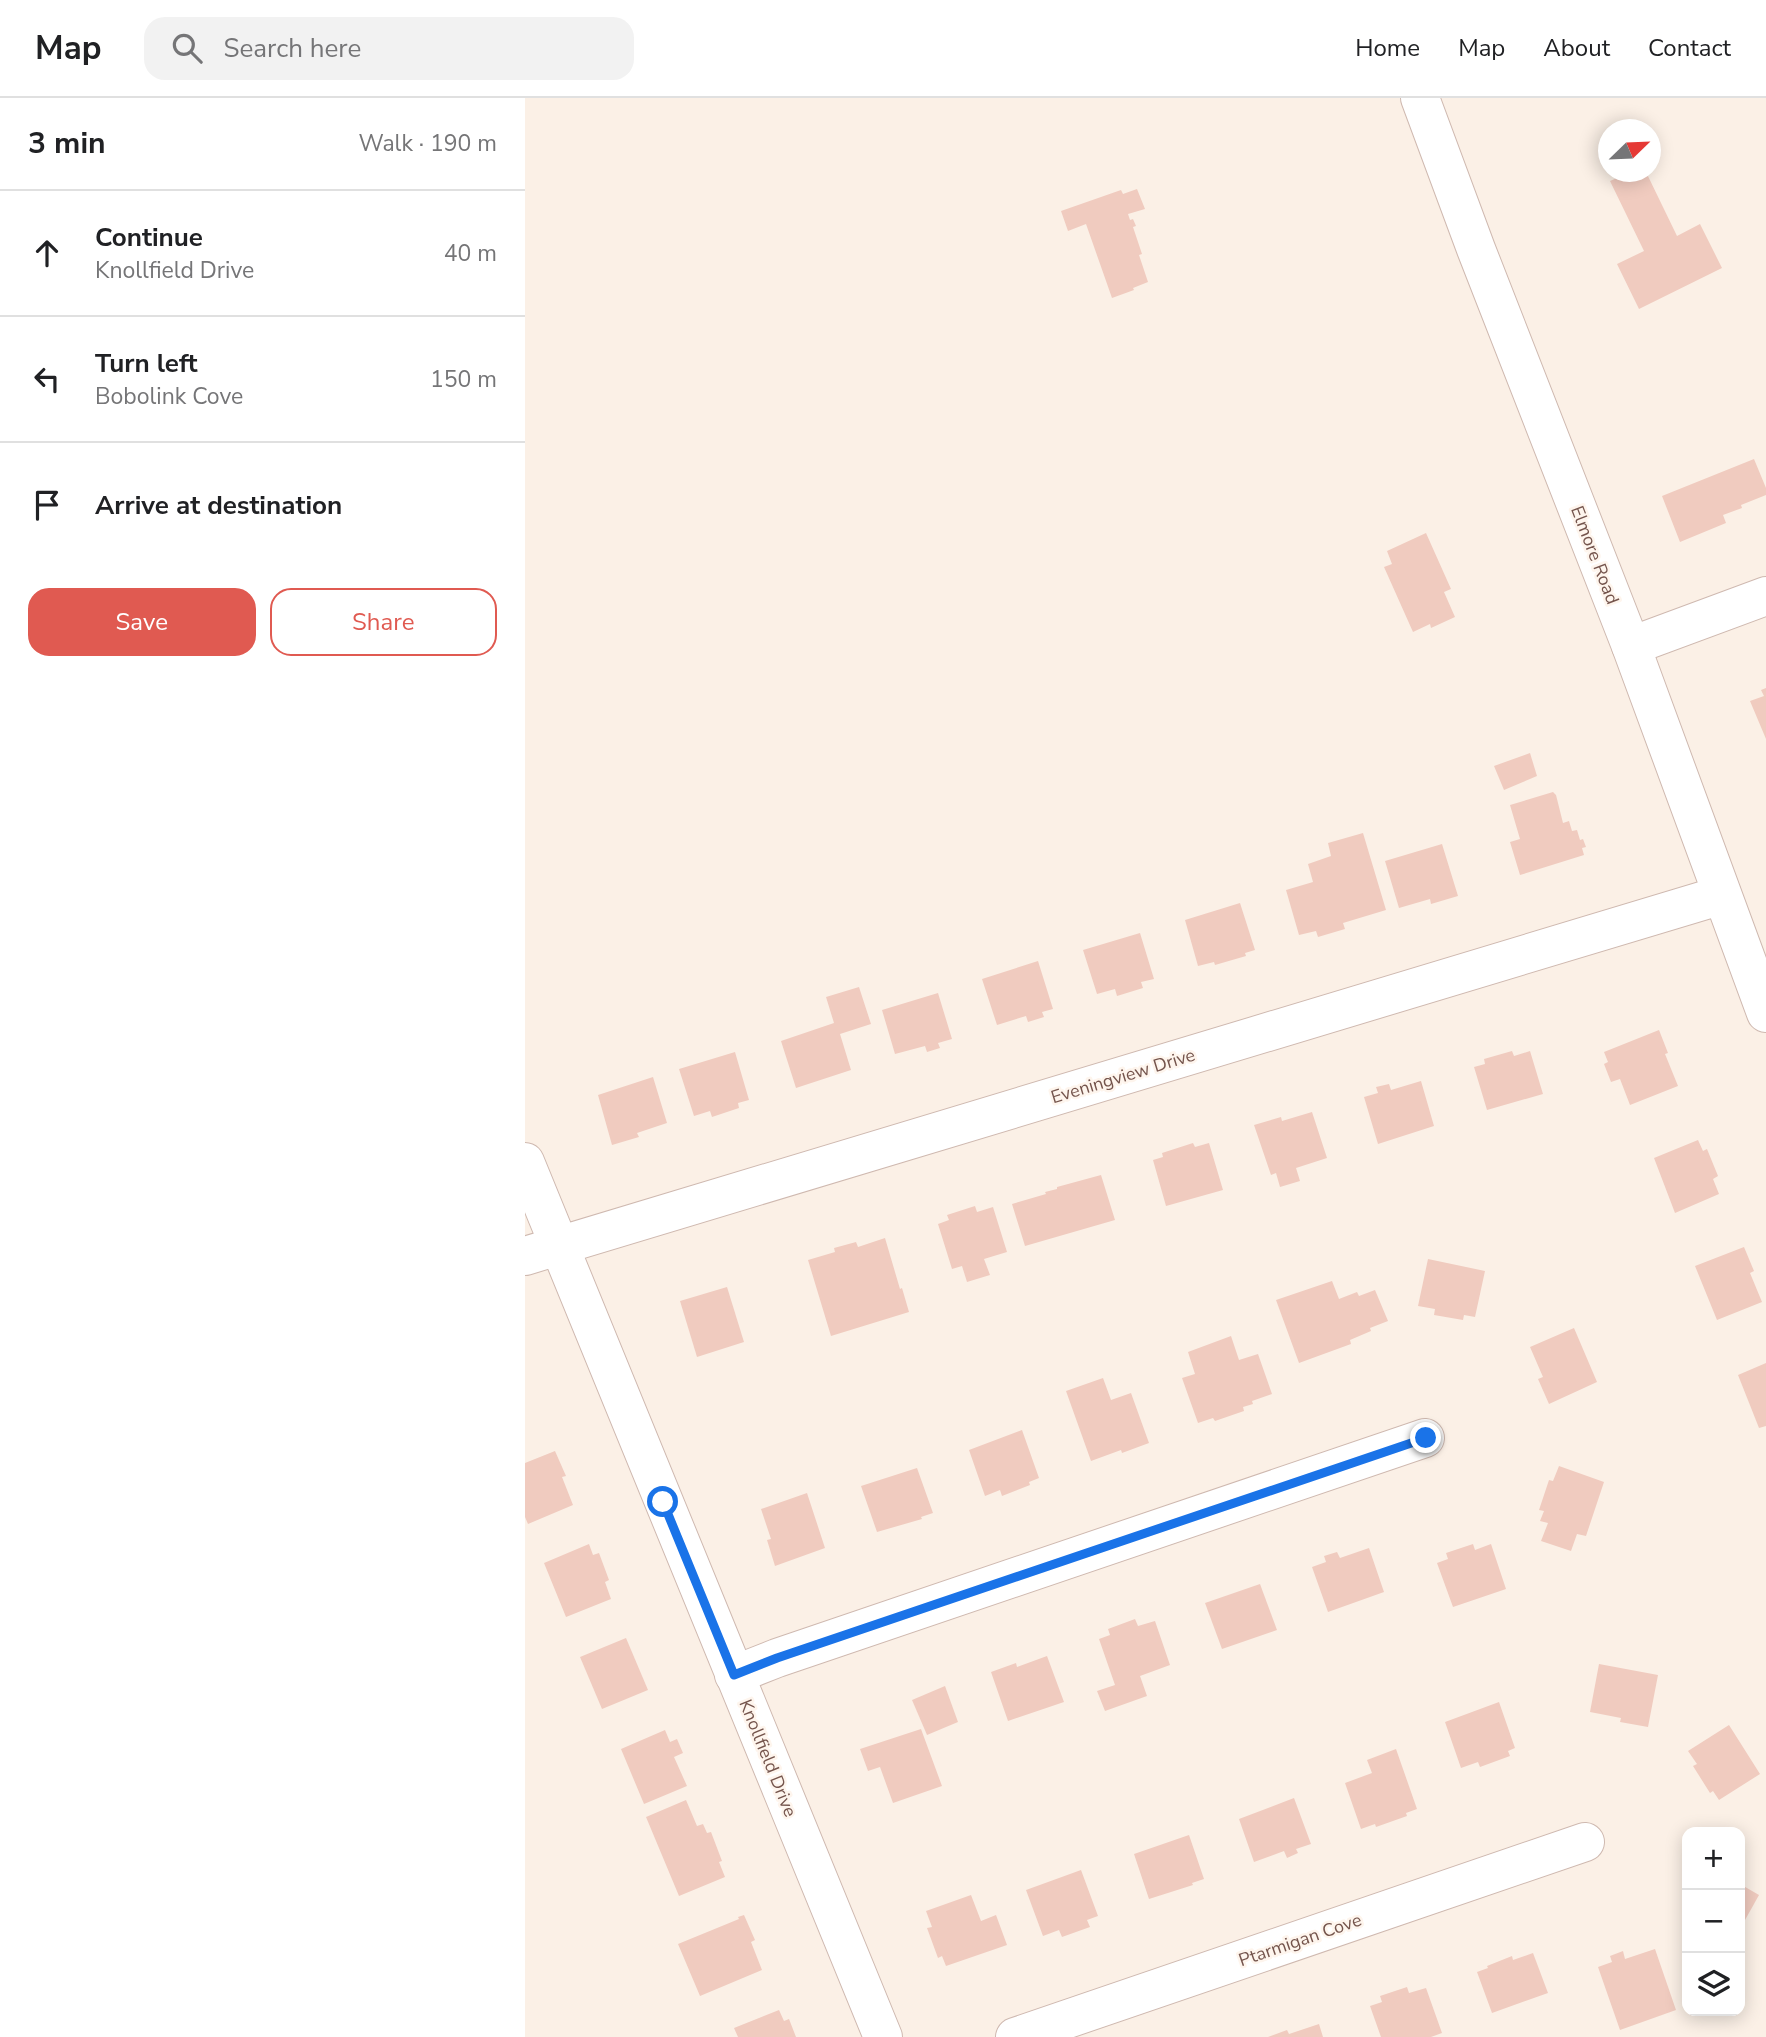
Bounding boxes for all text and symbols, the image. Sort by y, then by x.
search box [144,17,634,80]
text: Map [35,26,102,71]
icon: search [168,29,206,67]
text: Search here [224,31,361,66]
text: Home [1355,32,1420,64]
text: Map [1458,32,1505,64]
text: About [1543,32,1610,64]
text: Contact [1648,32,1731,64]
north arrow [1598,119,1661,182]
text: 3 min [28,123,106,164]
text: Walk · 190 m [358,128,497,159]
text: Continue [95,220,203,255]
icon: ahead [28,234,66,272]
text: 40 m [444,238,497,269]
text: Knollfield Drive [95,255,254,286]
text: Turn left [95,346,198,381]
icon: left [28,360,66,398]
text: 150 m [430,364,497,395]
text: Bobolink Cove [95,381,243,412]
icon: arrive [28,486,66,524]
text: Arrive at destination [95,488,342,523]
street label: Elmore Road [1565,502,1625,608]
button: Save [28,588,256,656]
button: Share [270,588,497,656]
street label: Eveningview Drive [1048,1043,1198,1109]
route end [1410,1422,1441,1453]
route start [647,1486,678,1517]
street label: Knollfield Drive [734,1696,802,1820]
map controls [1682,1827,1745,2016]
button: + [1682,1827,1745,1890]
button: − [1682,1890,1745,1953]
street label: Ptarmigan Cove [1235,1908,1365,1972]
button: layers [1682,1953,1745,2016]

